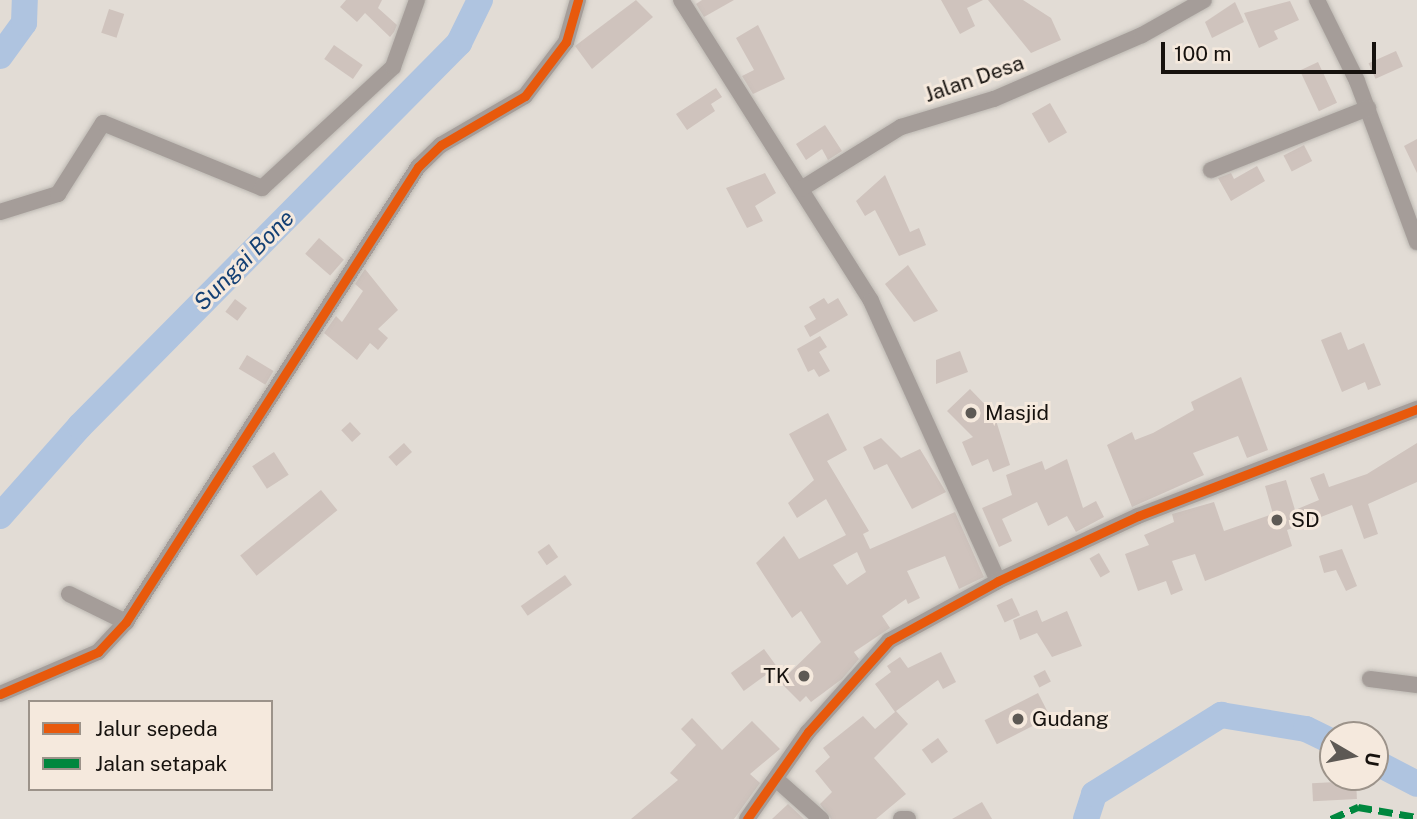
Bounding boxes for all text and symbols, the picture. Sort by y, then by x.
scale bar [1165,28,1380,72]
text: 100 m [1174,41,1231,66]
street label: Jalan Desa [921,50,1027,108]
water label: Sungai Bone [188,204,300,316]
place label: Masjid [985,400,1049,426]
marker: Masjid [963,405,979,421]
place label: SD [1291,507,1320,533]
marker: SD [1269,512,1285,528]
place label: TK [763,663,790,689]
marker: TK [796,668,812,684]
legend [28,700,273,791]
place label: Gudang [1032,706,1109,732]
marker: Gudang [1010,711,1026,727]
text: Jalur sepeda [95,716,218,741]
north arrow [1319,721,1389,791]
text: Jalan setapak [95,751,227,776]
text: U [1361,751,1385,768]

